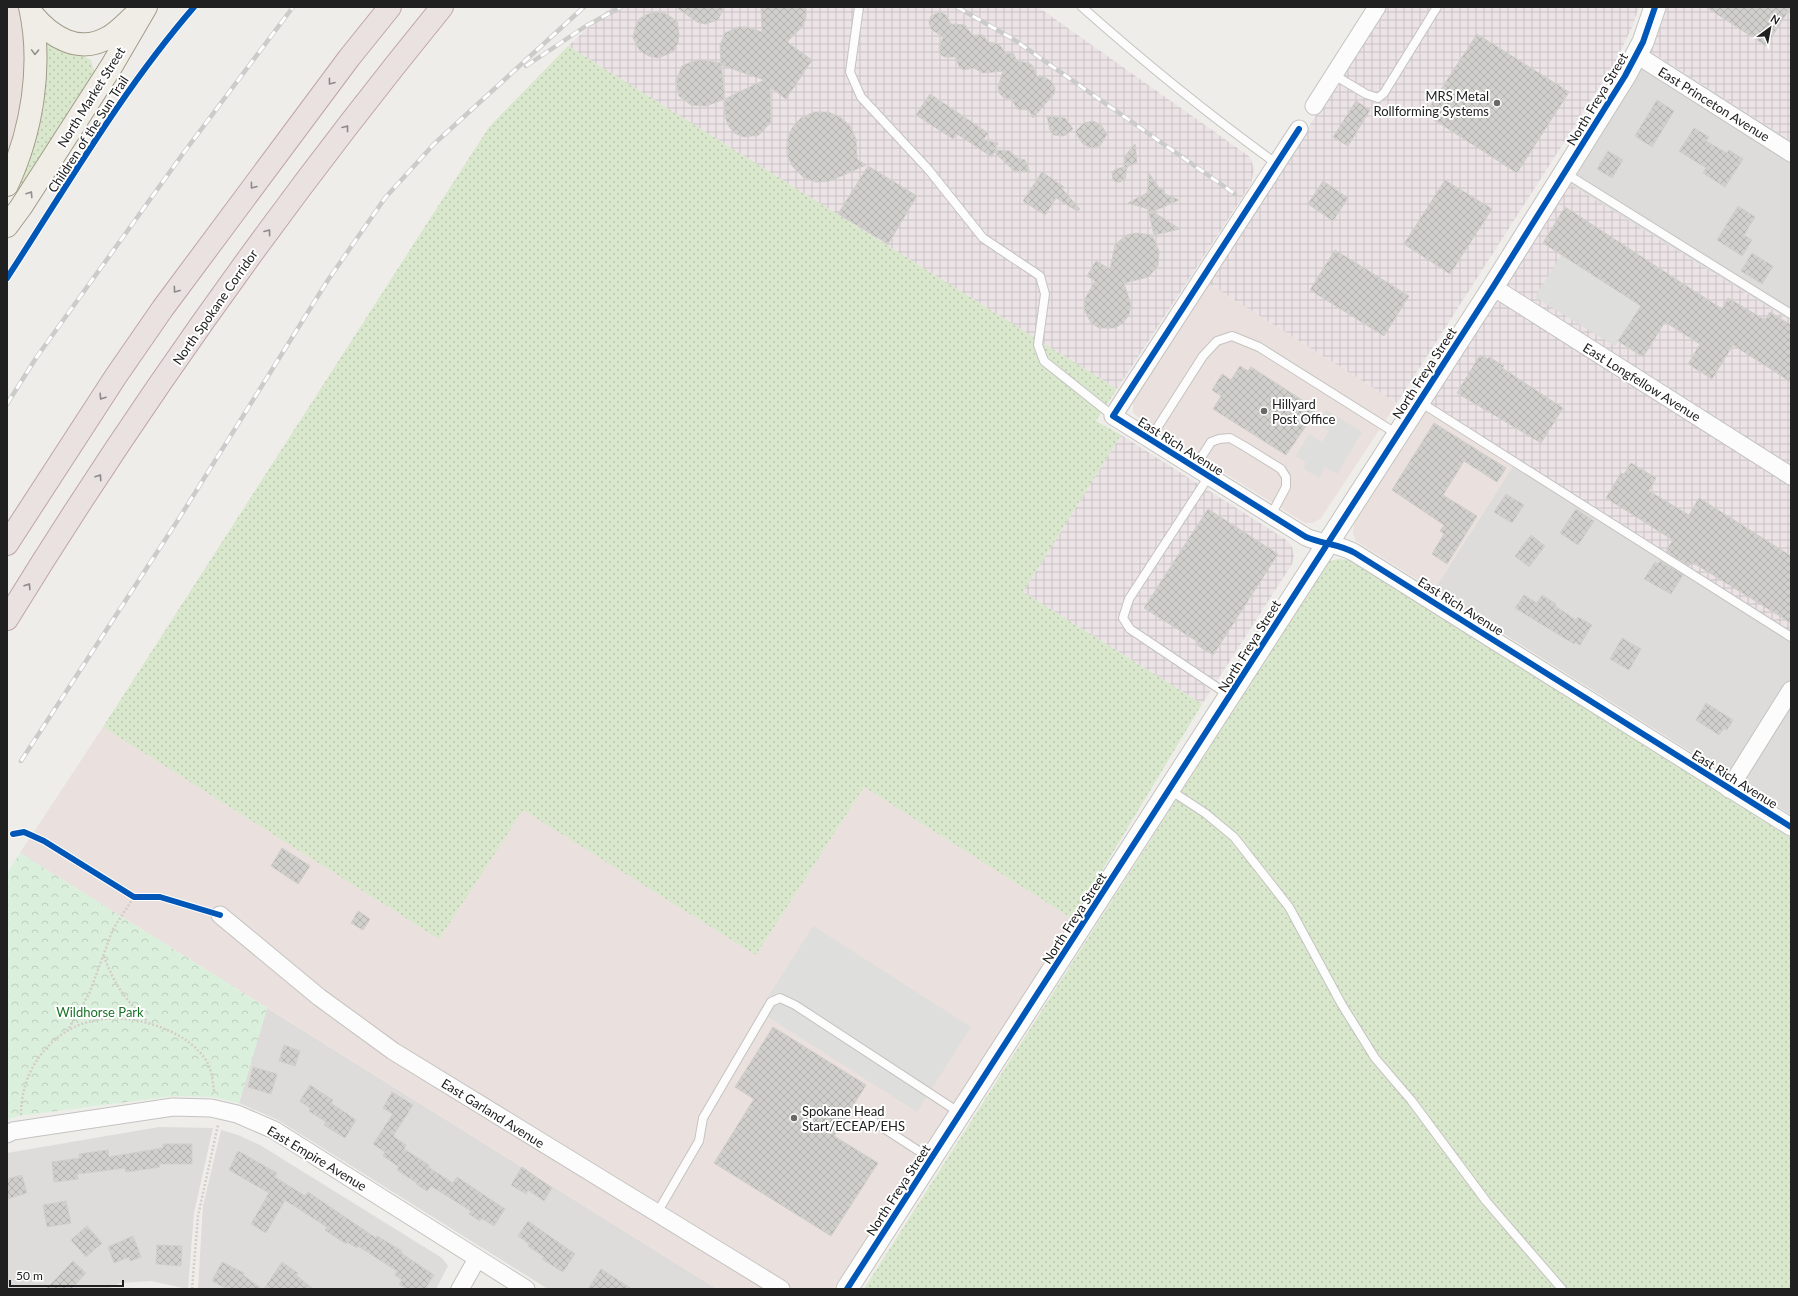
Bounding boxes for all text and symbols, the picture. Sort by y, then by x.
north arrow [1750,8,1790,48]
text: N [1769,11,1783,27]
street label: North Market Street [54,44,129,150]
one-way arrow [31,49,39,55]
street label: North Freya Street [1563,49,1631,148]
street label: East Princeton Avenue [1655,63,1773,145]
street label: Children of the Sun Trail [44,73,132,195]
one-way arrow [329,77,336,84]
place label: MRS Metal Rollforming Systems [1373,88,1489,119]
marker: MRS Metal Rollforming Systems [1492,98,1502,108]
one-way arrow [341,125,349,132]
one-way arrow [251,181,258,188]
one-way arrow [25,191,32,198]
one-way arrow [263,229,271,236]
street label: North Spokane Corridor [169,246,261,368]
one-way arrow [174,286,181,293]
street label: North Freya Street [1389,324,1460,422]
street label: East Longfellow Avenue [1580,339,1704,425]
one-way arrow [100,393,107,400]
place label: Hillyard Post Office [1272,396,1335,427]
marker: Hillyard Post Office [1259,406,1269,416]
street label: East Rich Avenue [1135,413,1227,479]
one-way arrow [94,474,102,481]
street label: East Rich Avenue [1415,573,1507,639]
one-way arrow [23,583,31,590]
street label: North Freya Street [1214,597,1284,695]
street label: East Rich Avenue [1689,746,1781,812]
street label: North Freya Street [1039,869,1110,967]
park label: Wildhorse Park [56,1004,144,1020]
street label: East Garland Avenue [439,1075,547,1151]
place label: Spokane Head Start/ECEAP/EHS [802,1103,905,1134]
marker: Spokane Head Start/ECEAP/EHS [789,1113,799,1123]
street label: East Empire Avenue [264,1122,370,1194]
street label: North Freya Street [863,1141,934,1239]
scale bar [10,1262,123,1288]
text: 50 m [16,1268,43,1283]

